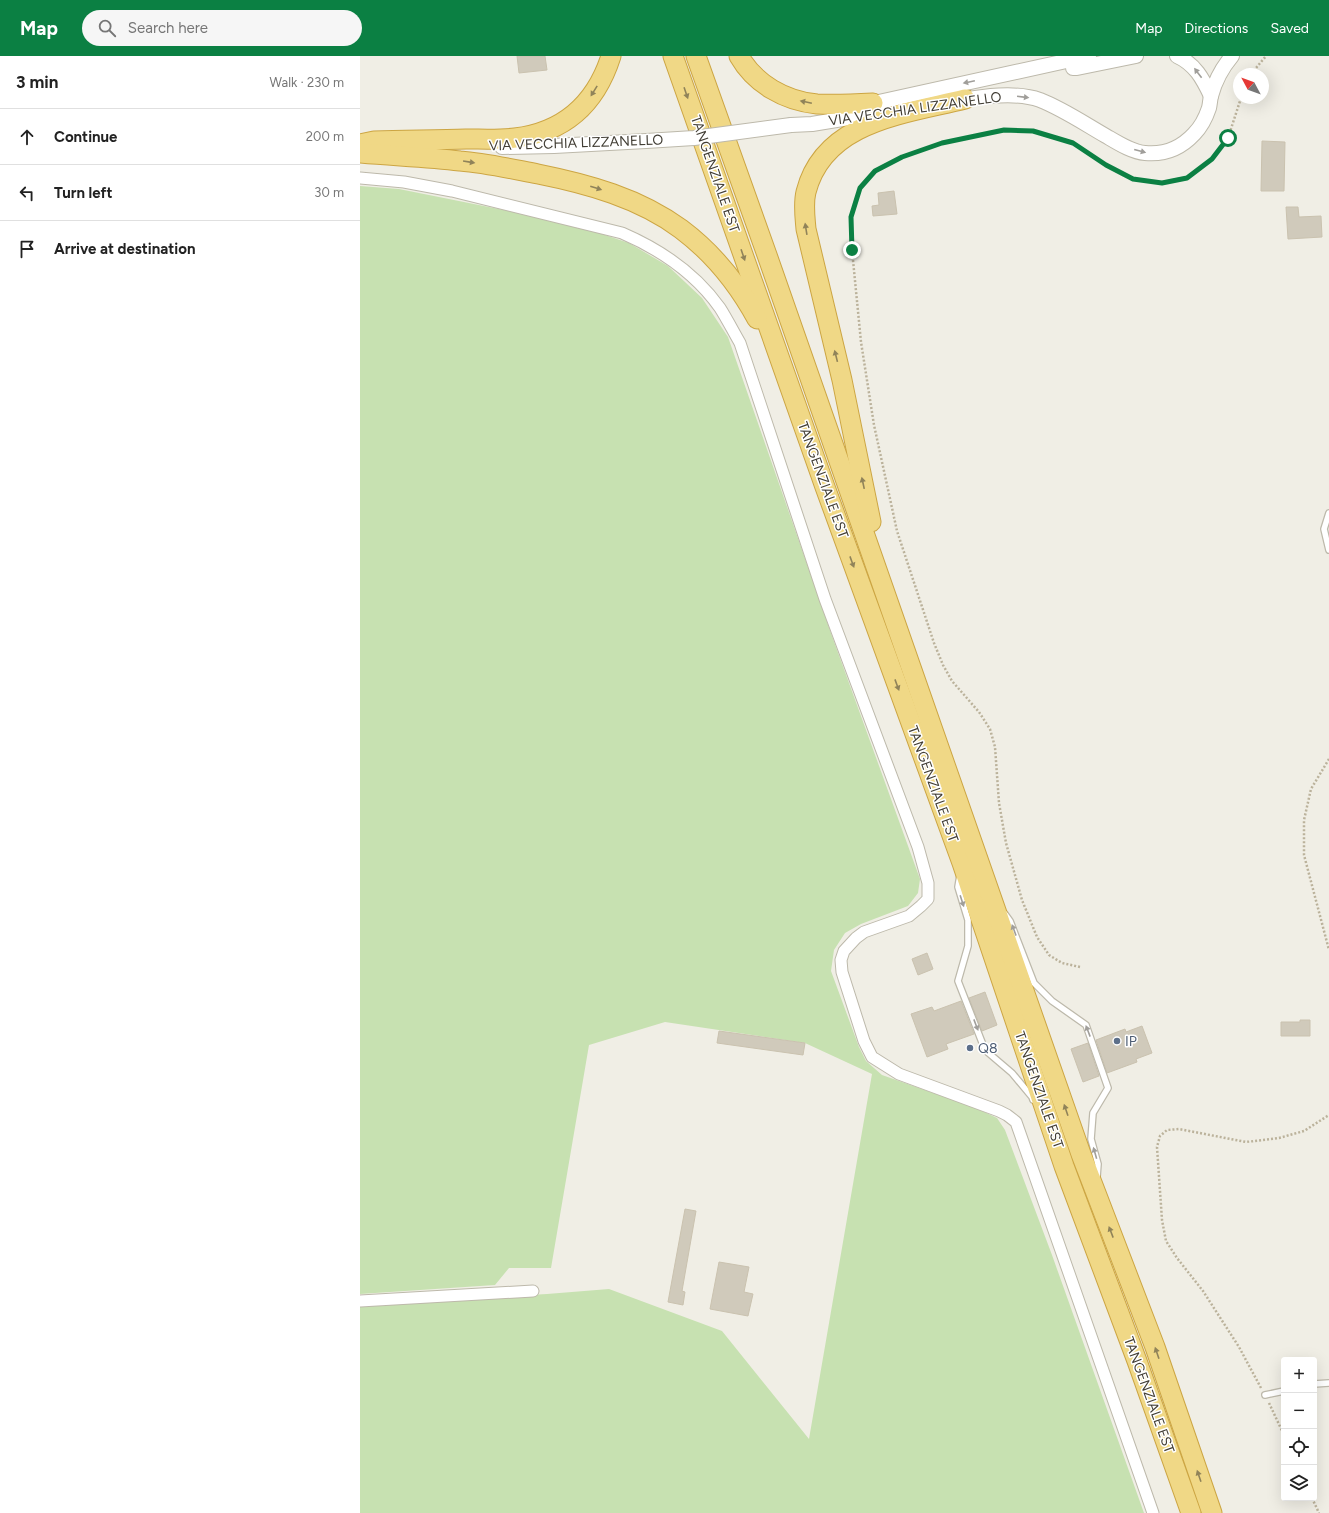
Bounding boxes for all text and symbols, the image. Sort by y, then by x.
search box [82,10,362,46]
text: Map [20,17,58,40]
icon: search [96,17,118,39]
text: Search here [128,19,208,37]
text: Map [1135,20,1163,37]
text: Directions [1185,20,1248,37]
text: Saved [1270,20,1309,37]
one-way arrow [1194,67,1202,78]
north arrow [1233,68,1269,104]
text: 3 min [16,72,58,92]
text: Walk · 230 m [270,75,344,90]
one-way arrow [962,80,975,86]
one-way arrow [591,85,598,97]
one-way arrow [684,87,690,99]
street label: VIA VECCHIA LIZZANELLO [827,88,1003,130]
one-way arrow [1017,94,1029,100]
one-way arrow [800,98,812,104]
street label: TANGENZIALE EST [687,113,743,235]
icon: ahead [16,126,38,148]
text: Continue [54,128,117,146]
text: 200 m [306,129,344,144]
route start [1219,129,1237,147]
street label: VIA VECCHIA LIZZANELLO [488,131,664,155]
one-way arrow [1134,149,1147,155]
one-way arrow [463,159,475,165]
icon: left [16,182,38,204]
text: Turn left [54,184,112,202]
text: 30 m [314,185,344,200]
one-way arrow [590,185,602,191]
one-way arrow [803,223,809,235]
icon: arrive [16,238,38,260]
text: Arrive at destination [54,240,195,258]
route end [843,241,861,259]
one-way arrow [741,249,747,261]
one-way arrow [832,350,838,362]
street label: TANGENZIALE EST [794,419,852,541]
one-way arrow [859,477,865,489]
one-way arrow [850,557,856,569]
one-way arrow [894,679,900,691]
street label: TANGENZIALE EST [904,723,962,845]
one-way arrow [959,895,965,907]
one-way arrow [1010,924,1016,936]
one-way arrow [973,1020,979,1032]
one-way arrow [1084,1025,1090,1037]
street label: TANGENZIALE EST [1011,1029,1067,1151]
place label: IP [1125,1033,1137,1050]
marker: IP [1112,1036,1122,1046]
place label: Q8 [978,1040,998,1057]
marker: Q8 [965,1043,975,1053]
one-way arrow [1062,1103,1068,1115]
one-way arrow [1092,1146,1098,1158]
one-way arrow [1107,1225,1113,1237]
street label: TANGENZIALE EST [1120,1334,1178,1456]
one-way arrow [1154,1347,1160,1359]
map controls [1281,1357,1317,1501]
button: + [1281,1357,1317,1393]
button: − [1281,1393,1317,1429]
button: locate [1281,1429,1317,1465]
button: layers [1281,1465,1317,1501]
one-way arrow [1196,1470,1202,1482]

